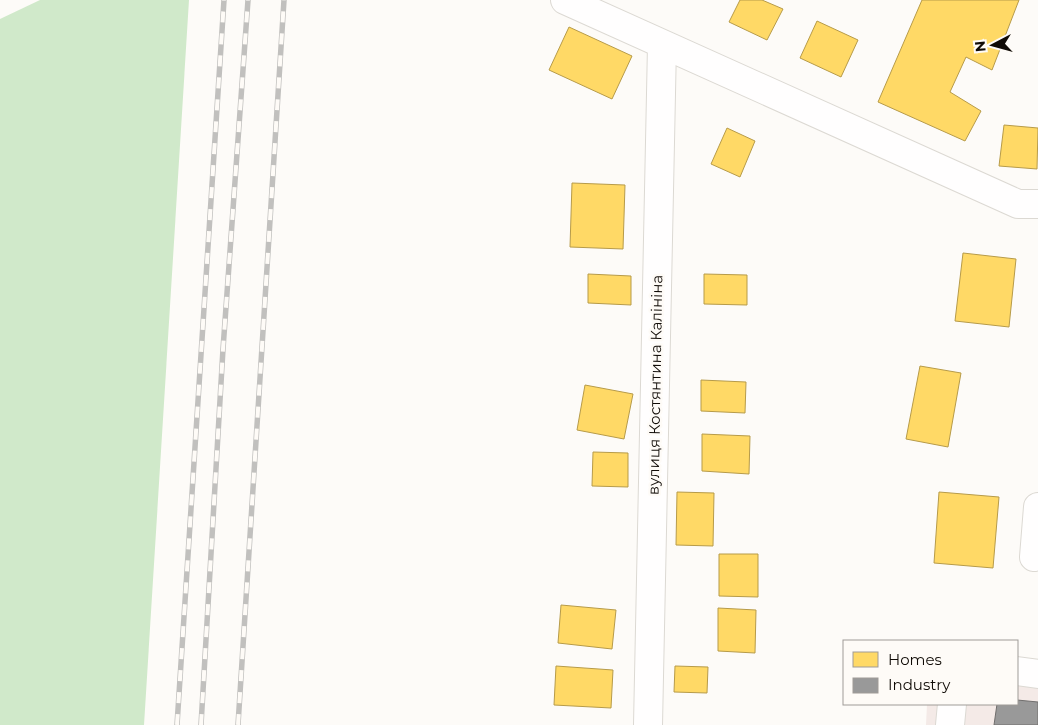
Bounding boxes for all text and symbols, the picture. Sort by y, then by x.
north arrow [968,20,1018,70]
text: N [971,40,990,53]
street label: вулиця Костянтина Калініна [644,275,666,495]
legend [843,640,1018,705]
text: Homes [888,650,942,669]
text: Industry [888,675,951,694]

